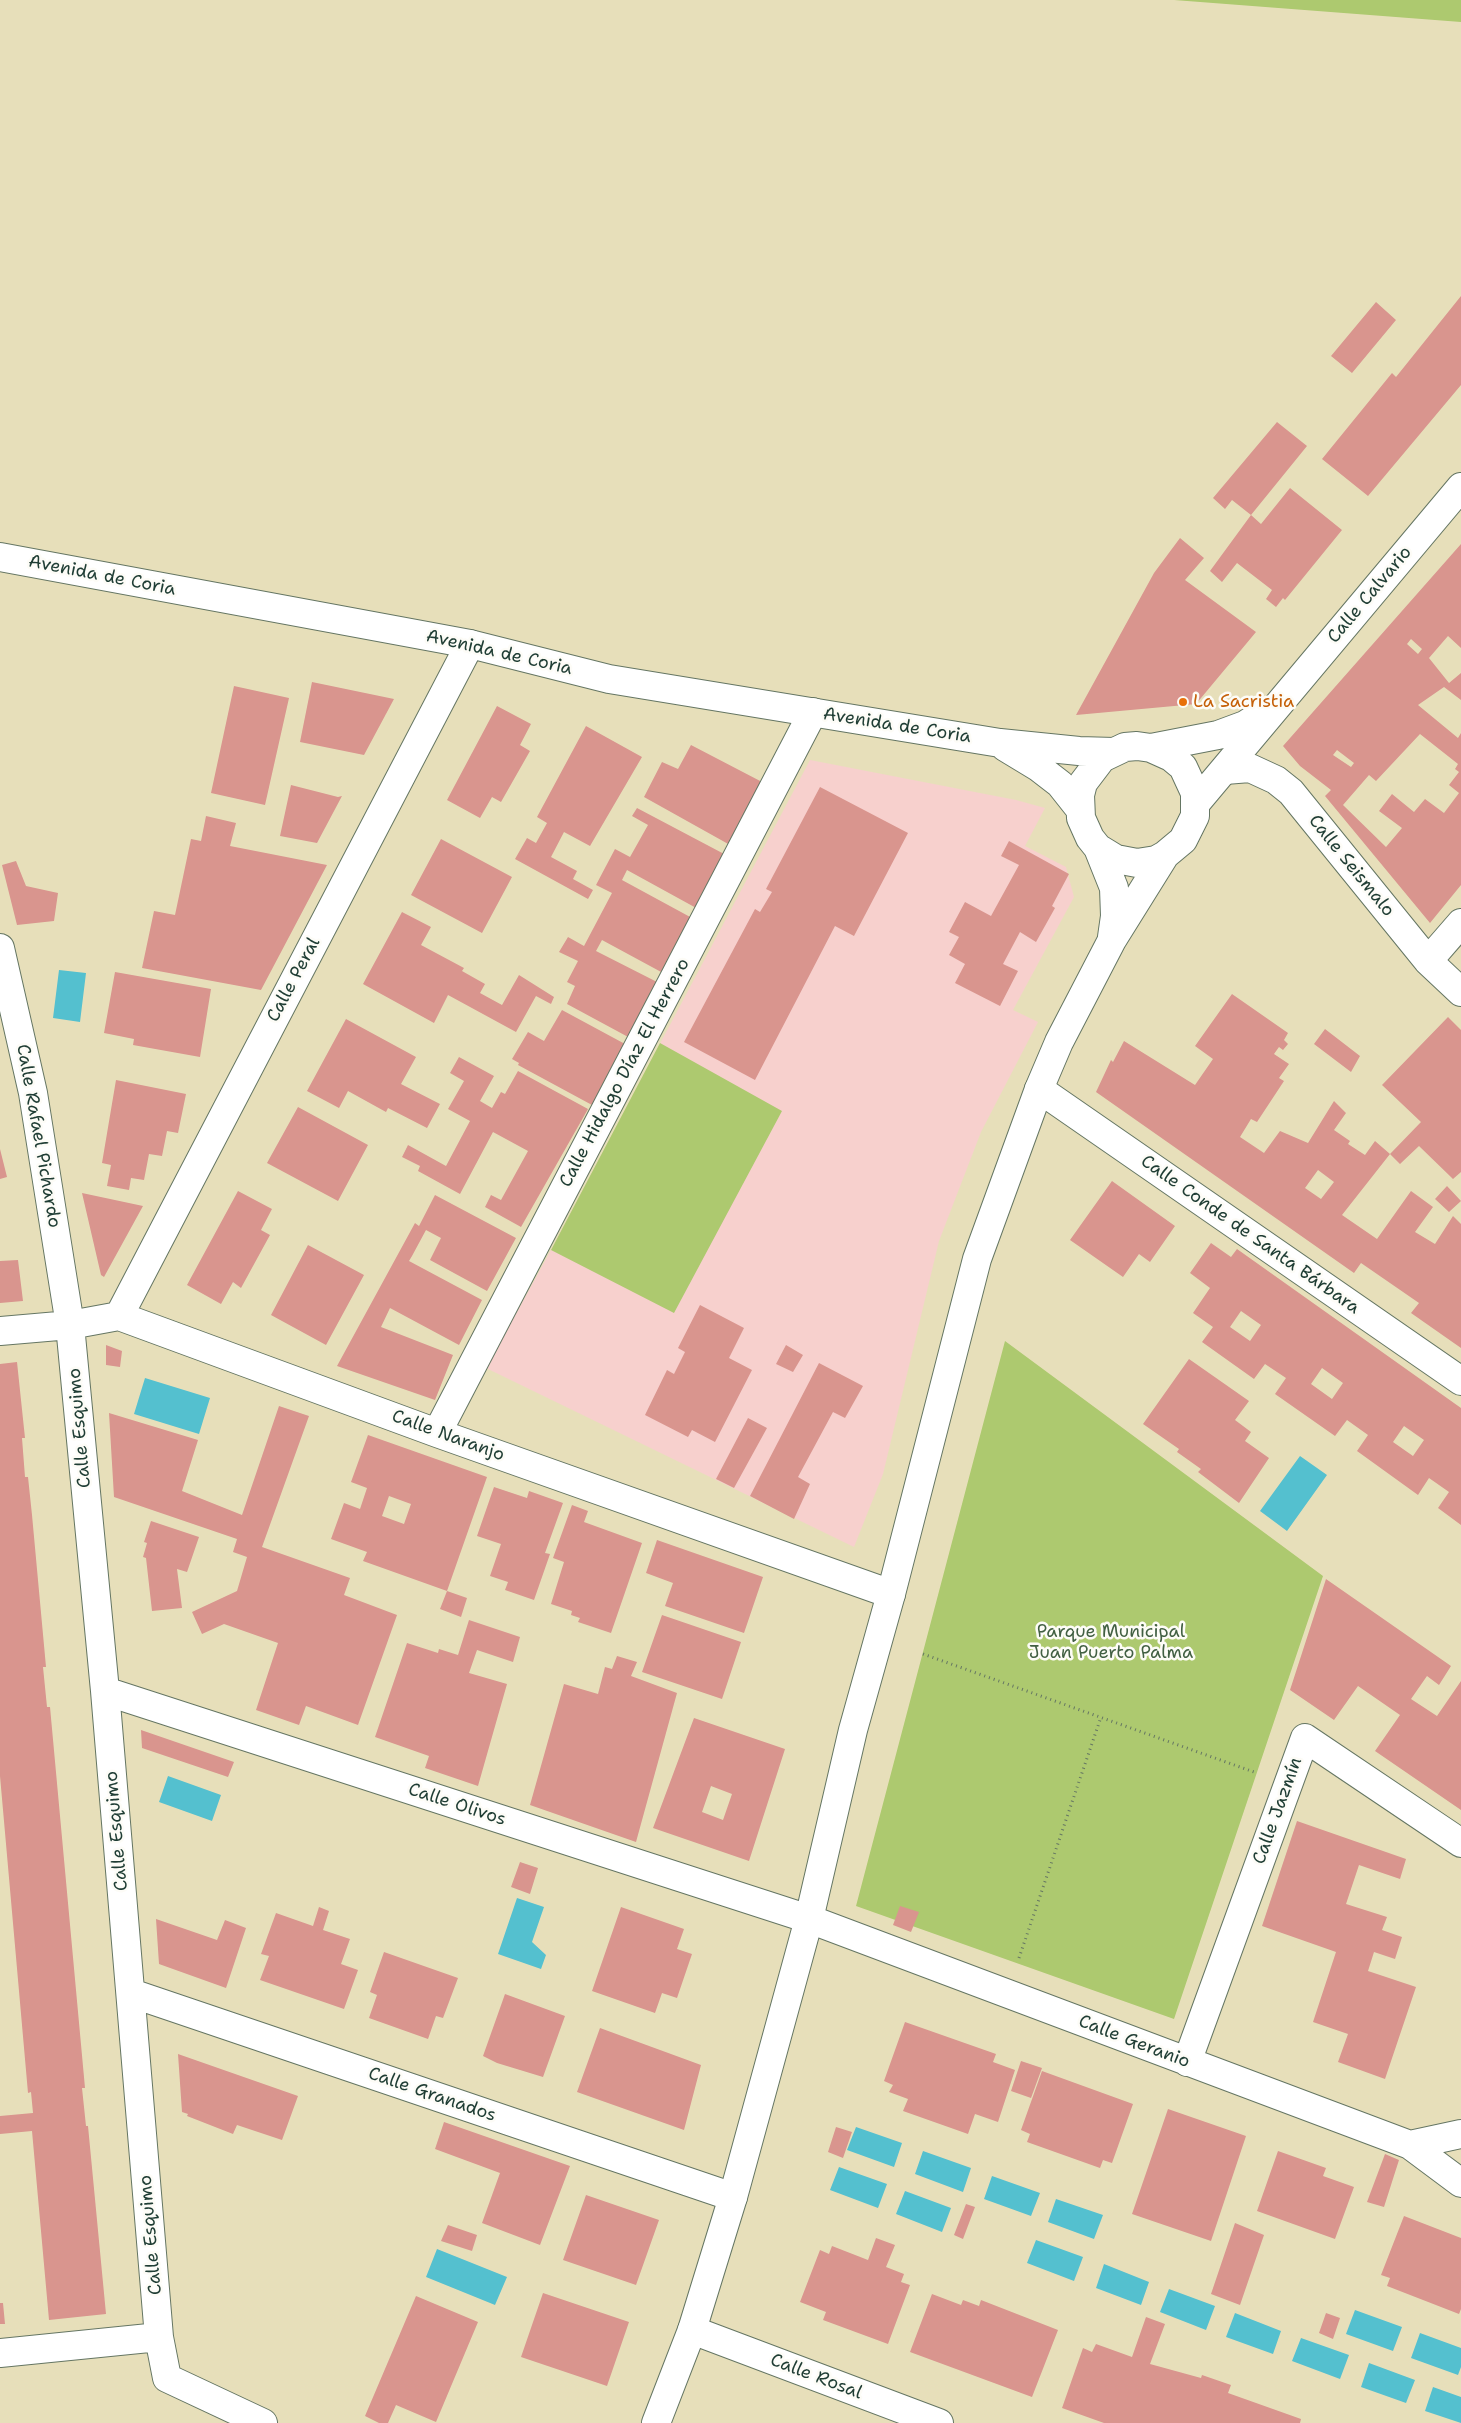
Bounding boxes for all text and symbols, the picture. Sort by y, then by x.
street label: Calle Calvario [1323,542,1417,648]
street label: Avenida de Coria [27,551,177,601]
street label: Avenida de Coria [424,626,574,680]
place label: La Sacristia [1193,691,1294,713]
marker: La Sacristia [1177,696,1189,708]
street label: Avenida de Coria [822,704,972,748]
street label: Calle Seismalo [1303,811,1399,921]
street label: Calle Peral [263,934,325,1026]
street label: Calle Hidalgo Díaz El Herrero [555,955,695,1191]
street label: Calle Rafael Pichardo [11,1042,65,1230]
street label: Calle Conde de Santa Bárbara [1136,1151,1364,1319]
street label: Calle Esquimo [64,1367,96,1489]
street label: Calle Naranjo [389,1406,507,1466]
park label: Parque Municipal Juan Puerto Palma [1029,1621,1193,1664]
street label: Calle Jazmín [1249,1755,1307,1867]
street label: Calle Esquimo [101,1770,133,1892]
street label: Calle Olivos [405,1779,509,1831]
street label: Calle Geranio [1075,2011,1193,2073]
street label: Calle Granados [365,2063,499,2127]
street label: Calle Esquimo [135,2174,167,2296]
street label: Calle Rosal [767,2350,865,2404]

